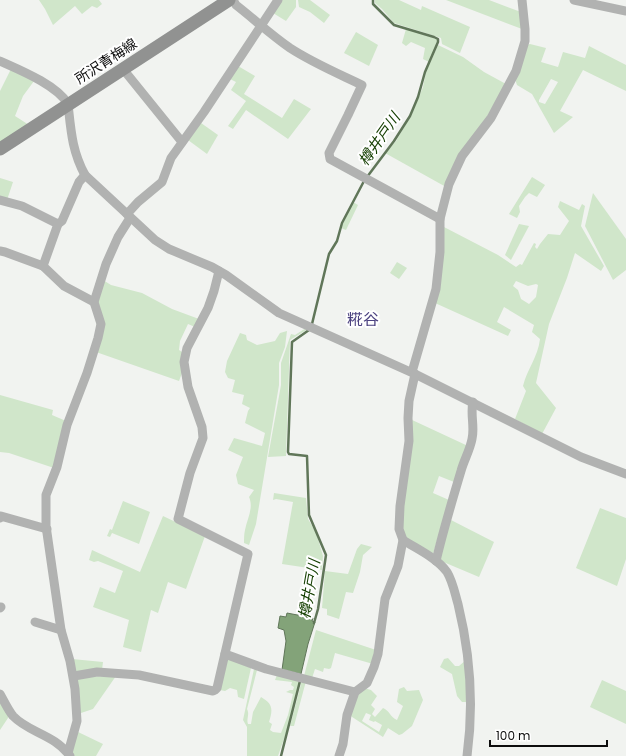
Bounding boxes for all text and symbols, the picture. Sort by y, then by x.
street label: 所沢青梅線 [71,34,141,88]
water label: 樽井戸川 [353,107,406,170]
district label: 糀谷 [347,308,379,331]
water label: 樽井戸川 [293,556,325,620]
scale bar [490,722,607,748]
text: 100 m [496,727,530,744]

